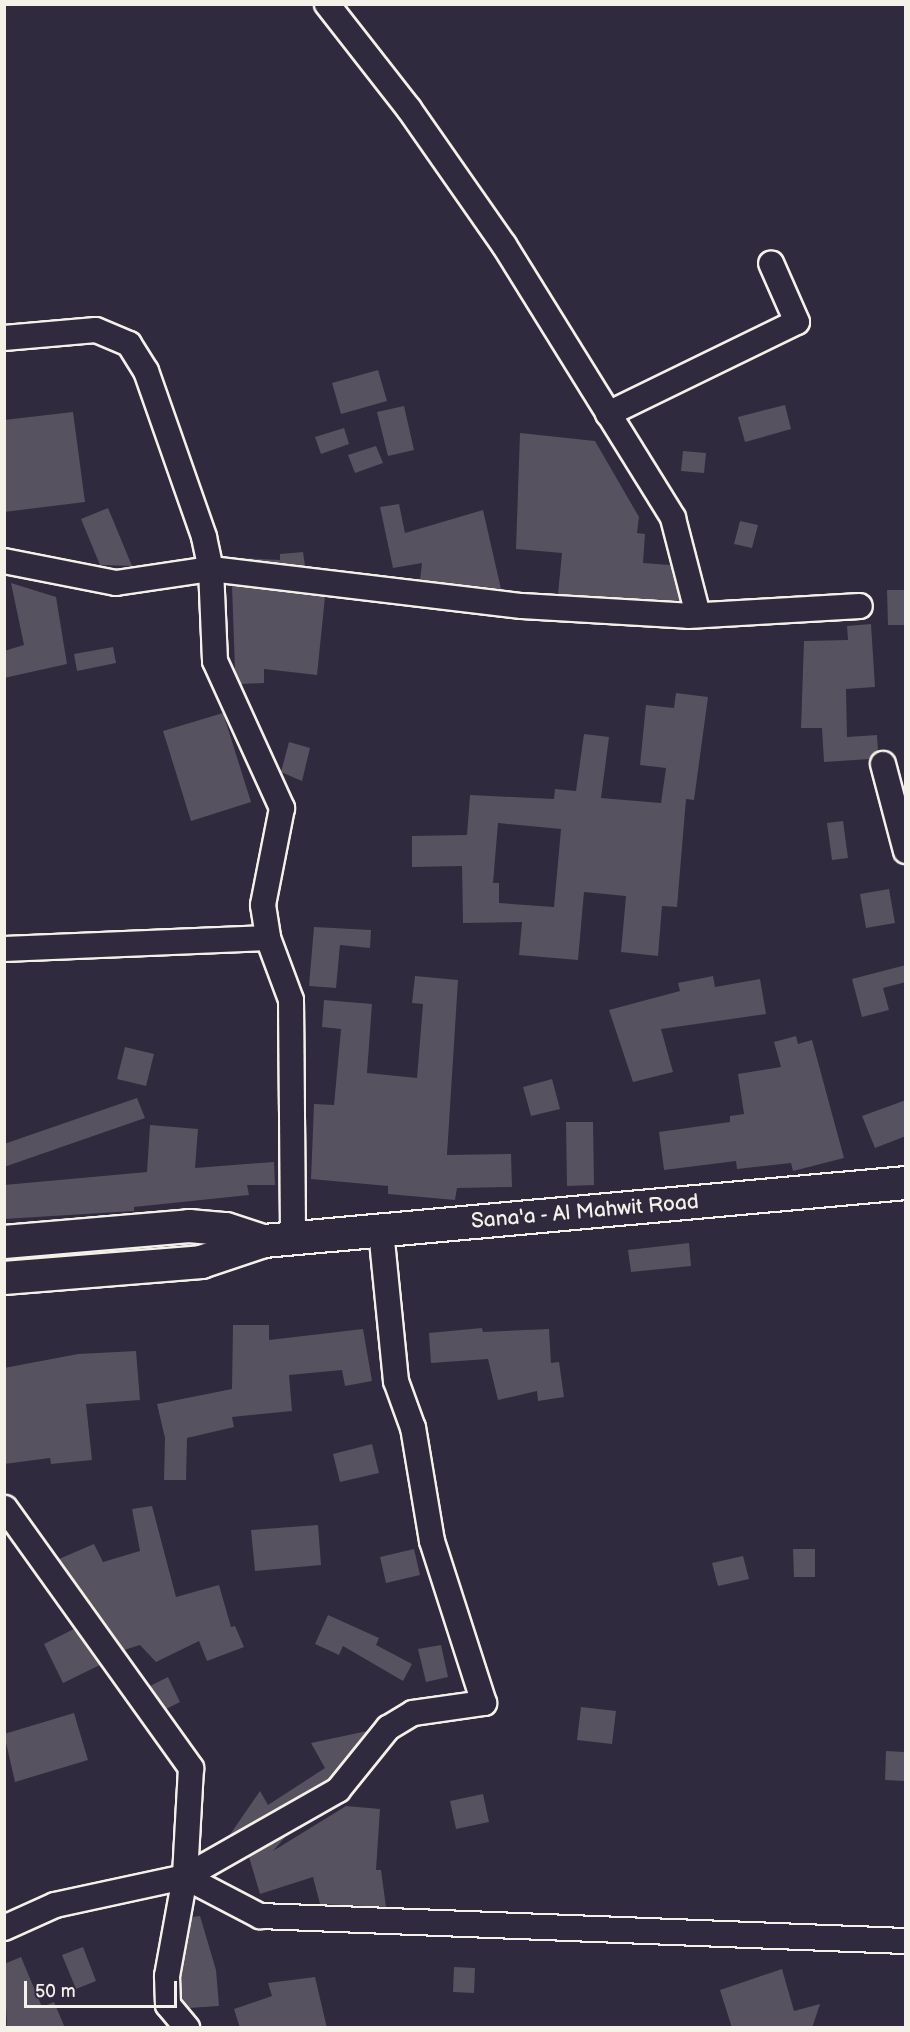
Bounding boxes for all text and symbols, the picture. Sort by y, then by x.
street label: Sana'a - Al Mahwit Road [469,1189,701,1235]
scale bar [27,1969,180,2007]
text: 50 m [35,1981,76,2002]

